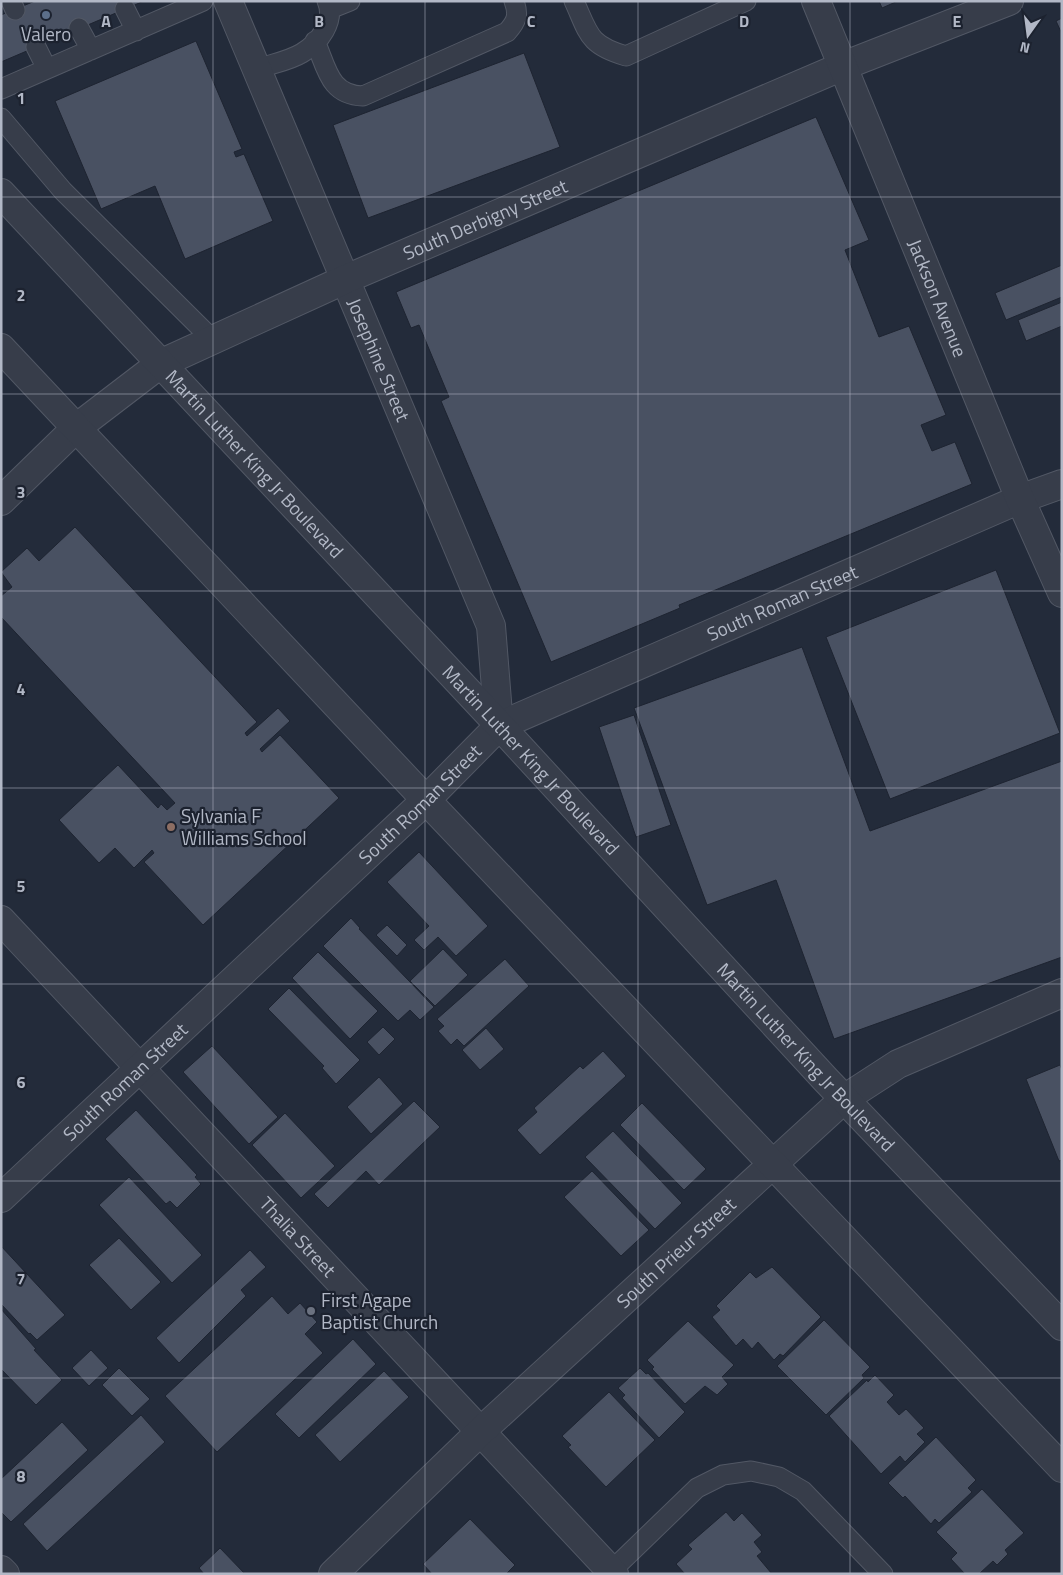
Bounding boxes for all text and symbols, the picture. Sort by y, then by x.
marker: Valero [40,9,52,21]
text: A [101,9,111,33]
text: B [314,9,324,33]
text: C [527,9,536,33]
text: D [739,9,749,33]
text: E [953,9,962,33]
north arrow [1003,10,1053,60]
place label: Valero [21,19,71,48]
text: N [1017,37,1032,59]
text: 1 [17,86,25,110]
street label: South Derbigny Street [398,171,572,267]
street label: Jackson Avenue [901,234,975,361]
text: 2 [17,283,25,307]
street label: Josephine Street [341,293,418,426]
street label: Martin Luther King Jr Boulevard [159,362,351,564]
text: 3 [17,480,25,504]
street label: South Roman Street [702,556,862,648]
street label: Martin Luther King Jr Boulevard [436,658,627,861]
text: 4 [17,677,26,701]
street label: South Roman Street [351,737,488,871]
place label: Sylvania F Williams School [181,801,307,852]
marker: Sylvania F Williams School [165,821,177,833]
text: 5 [17,874,26,898]
street label: Martin Luther King Jr Boulevard [711,956,902,1158]
street label: South Roman Street [56,1015,194,1147]
text: 6 [17,1070,26,1094]
street label: Thalia Street [253,1190,344,1283]
street label: South Prieur Street [609,1190,742,1315]
text: 7 [17,1267,25,1291]
place label: First Agape Baptist Church [321,1285,438,1336]
marker: First Agape Baptist Church [305,1305,317,1317]
text: 8 [17,1464,26,1488]

